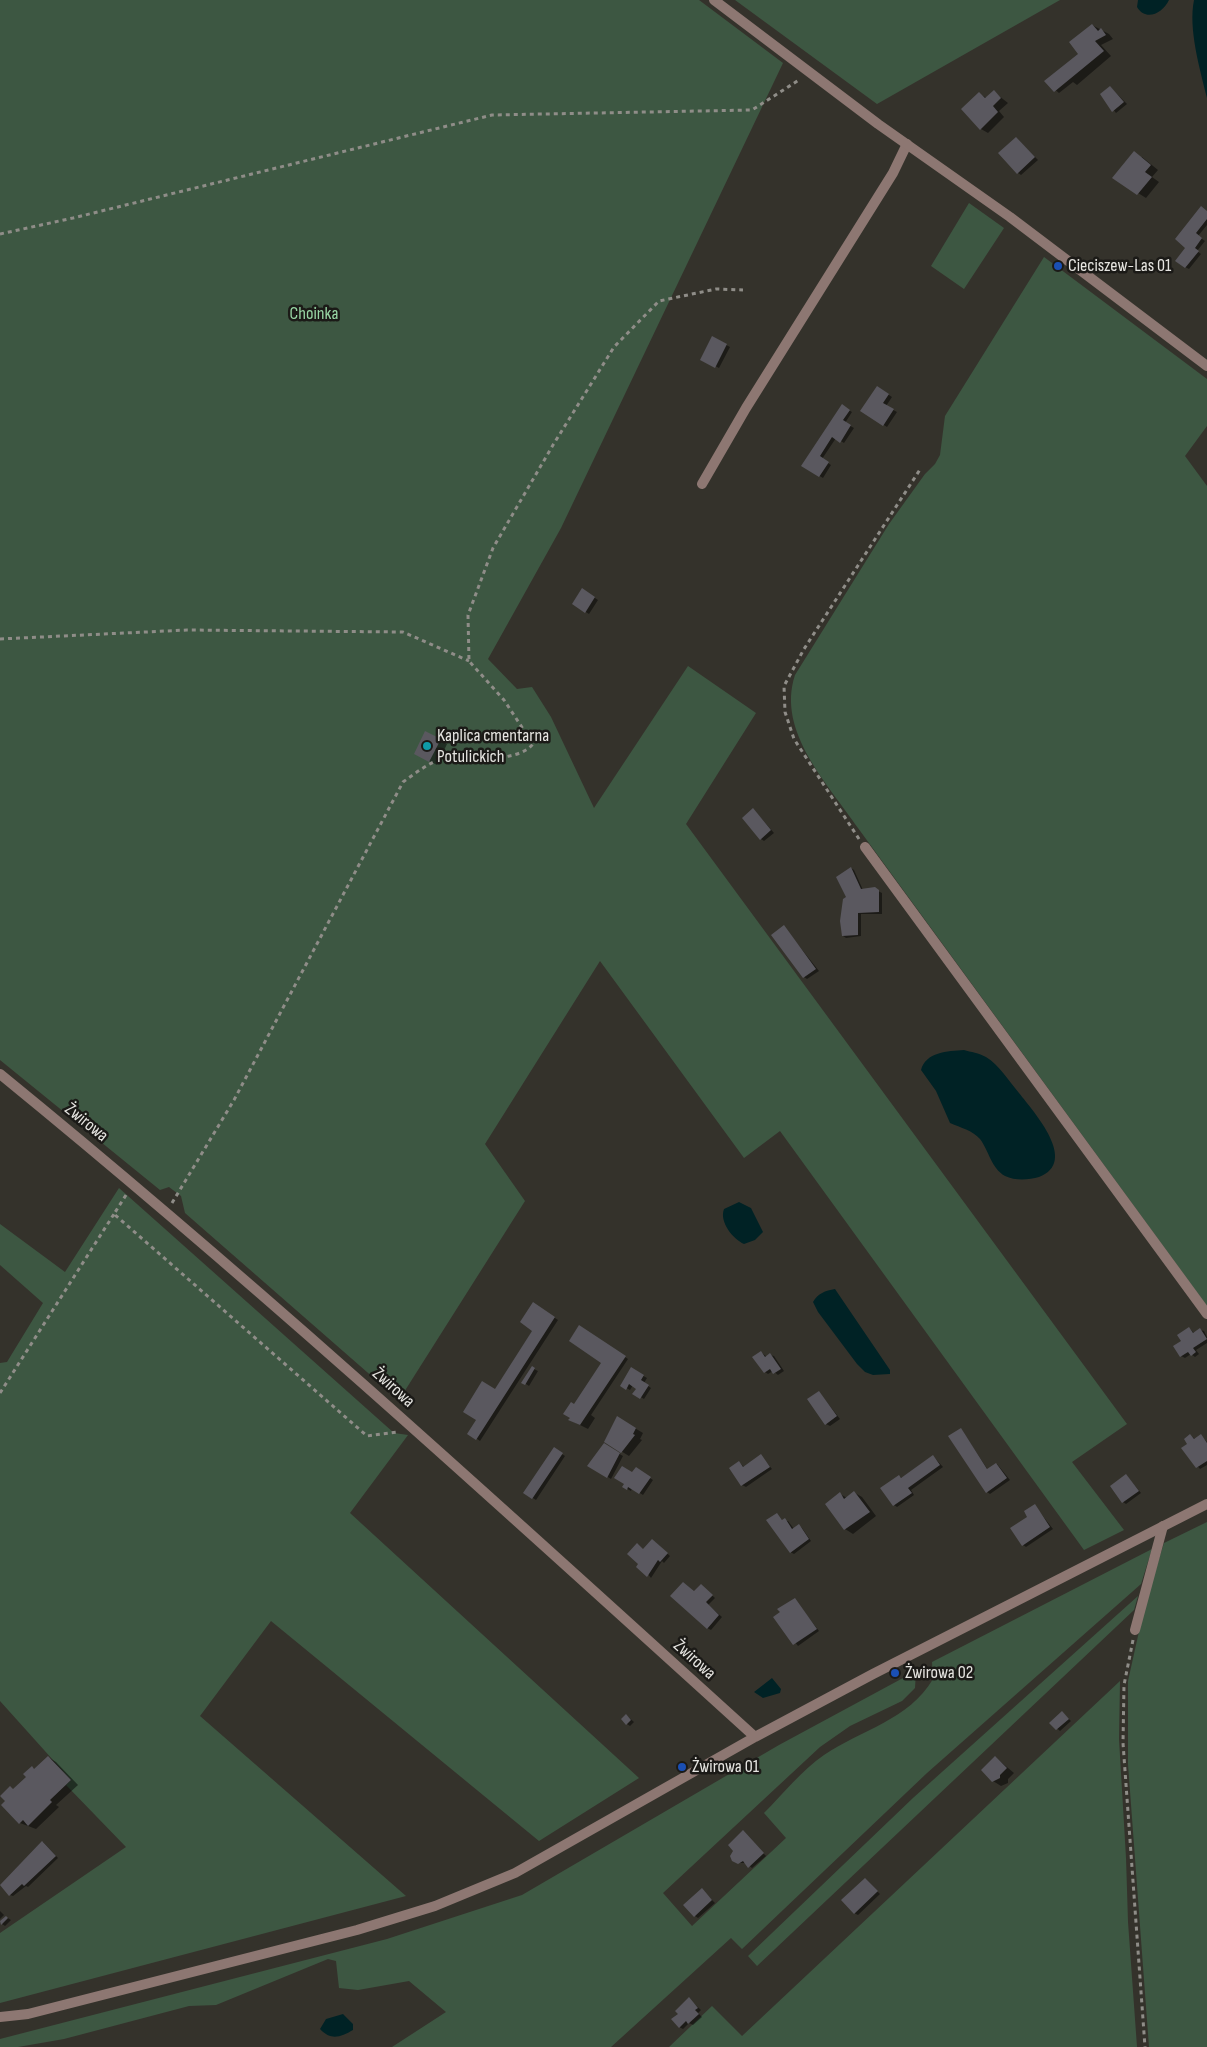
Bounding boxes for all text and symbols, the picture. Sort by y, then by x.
place label: Cieciszew-Las 01 [1068,255,1171,277]
marker: Cieciszew-Las 01 [1052,260,1064,272]
park label: Choinka [290,303,338,325]
place label: Kaplica cmentarna Potulickich [437,725,549,768]
marker: Kaplica cmentarna Potulickich [421,740,433,752]
street label: Żwirowa [60,1099,112,1147]
street label: Żwirowa [367,1363,419,1413]
street label: Żwirowa [668,1635,720,1685]
place label: Żwirowa 02 [905,1662,973,1684]
marker: Żwirowa 02 [889,1667,901,1679]
place label: Żwirowa 01 [692,1756,759,1778]
marker: Żwirowa 01 [676,1761,688,1773]

